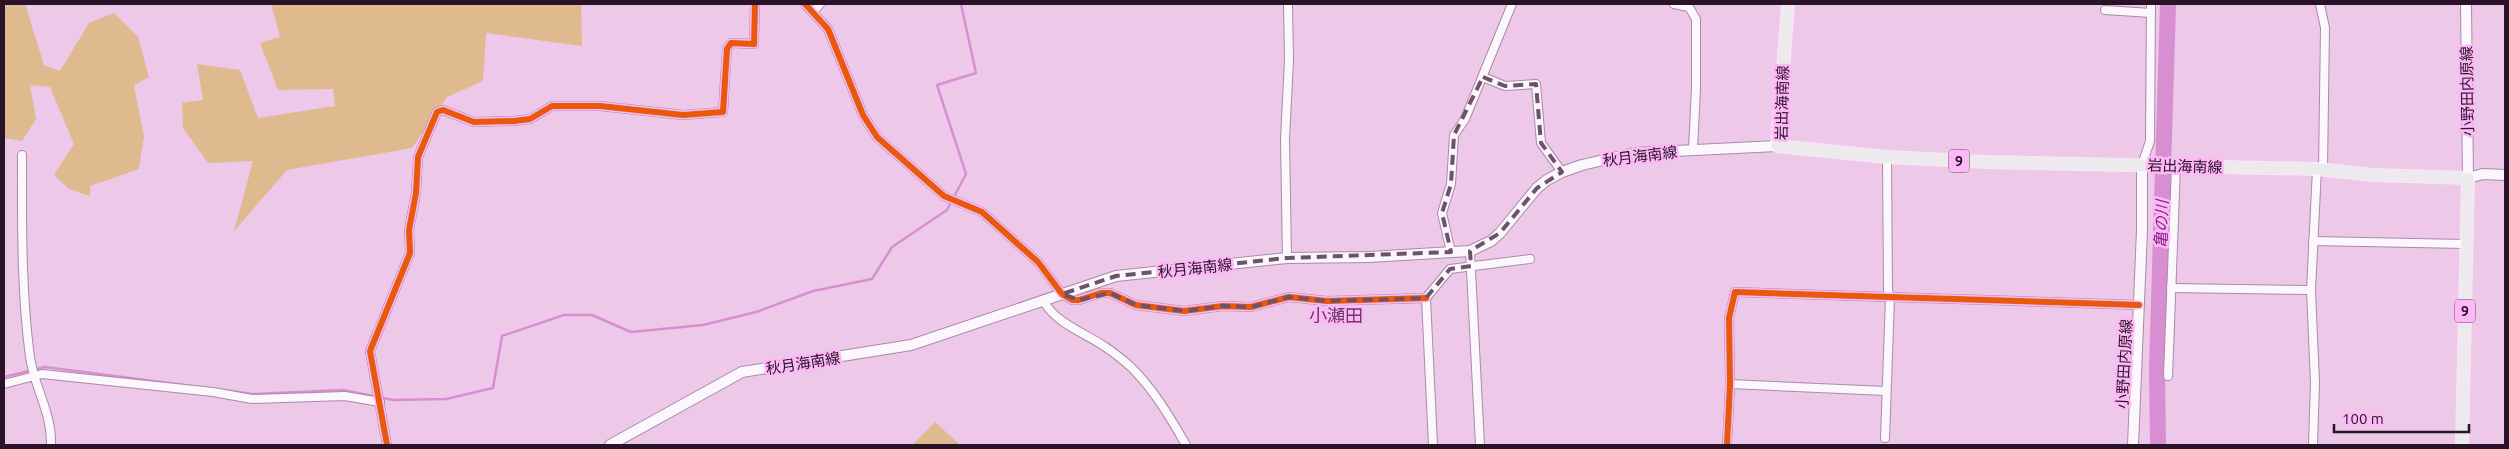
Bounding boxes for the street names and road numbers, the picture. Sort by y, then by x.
street label: 小野田内原線 [2458,46,2476,136]
street label: 岩出海南線 [1773,65,1791,141]
street label: 秋月海南線 [1602,143,1678,169]
road number: 9 [1949,150,1969,172]
street label: 岩出海南線 [2147,156,2223,176]
street label: 秋月海南線 [1157,256,1233,280]
road number: 9 [2455,300,2475,322]
street label: 小野田内原線 [2113,319,2135,409]
street label: 秋月海南線 [765,349,841,377]

